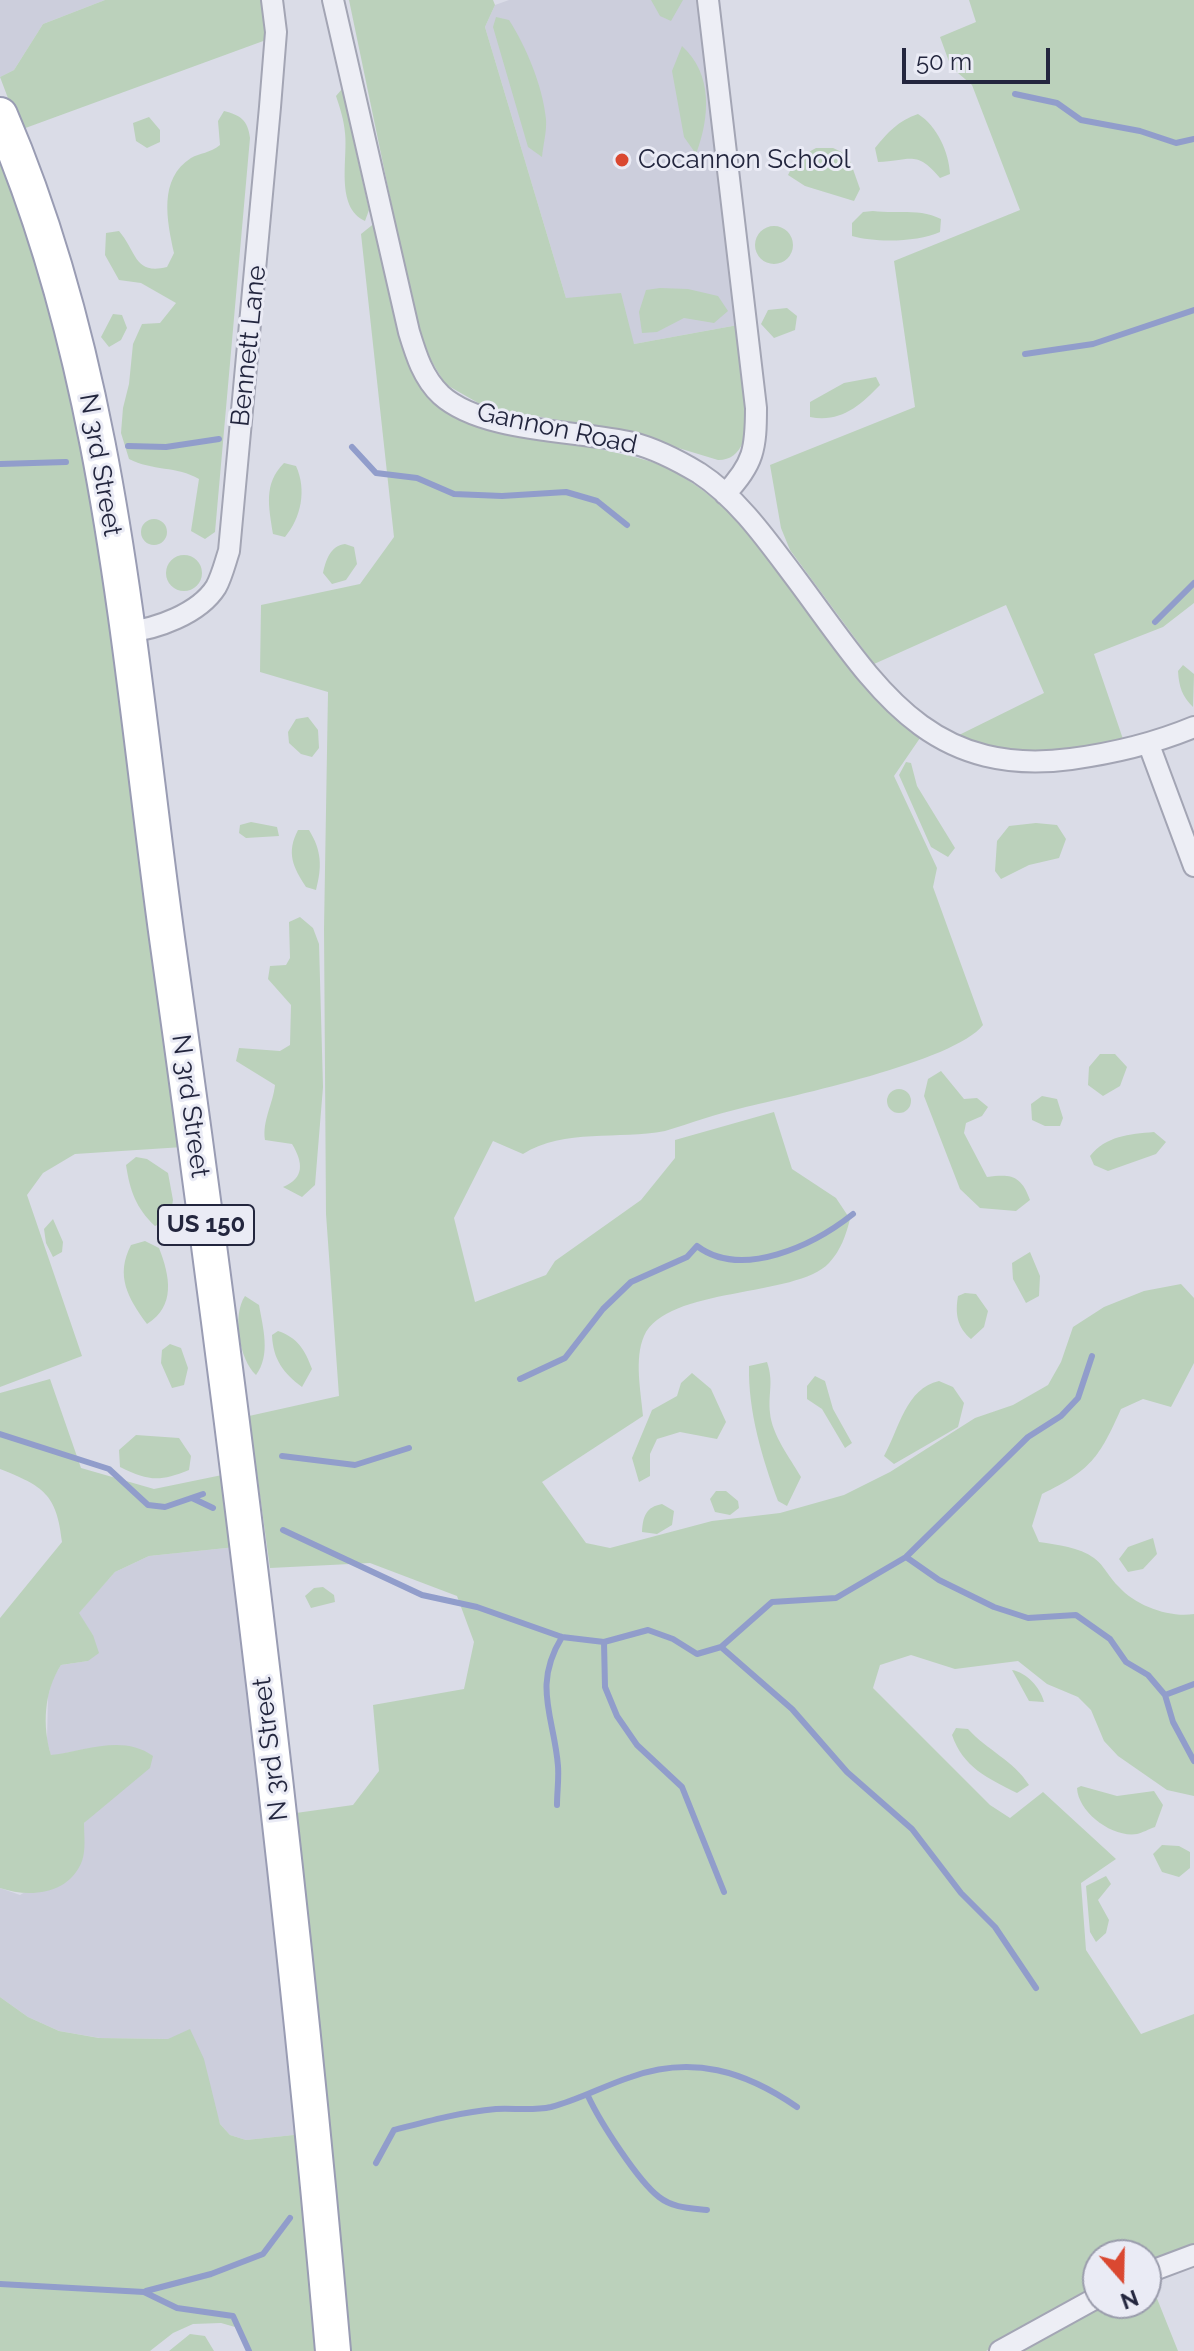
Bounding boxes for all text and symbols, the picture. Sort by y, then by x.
scale bar [906,32,1054,82]
text: 50 m [916,47,972,76]
place label: Cocannon School [638,144,851,176]
marker: Cocannon School [613,151,631,169]
street label: Bennett Lane [225,264,273,428]
street label: N 3rd Street [72,391,128,539]
street label: Gannon Road [474,397,640,461]
street label: N 3rd Street [165,1032,215,1180]
road number: US 150 [158,1205,254,1245]
street label: N 3rd Street [247,1676,295,1822]
north arrow [1082,2239,1162,2319]
text: N [1117,2285,1142,2315]

